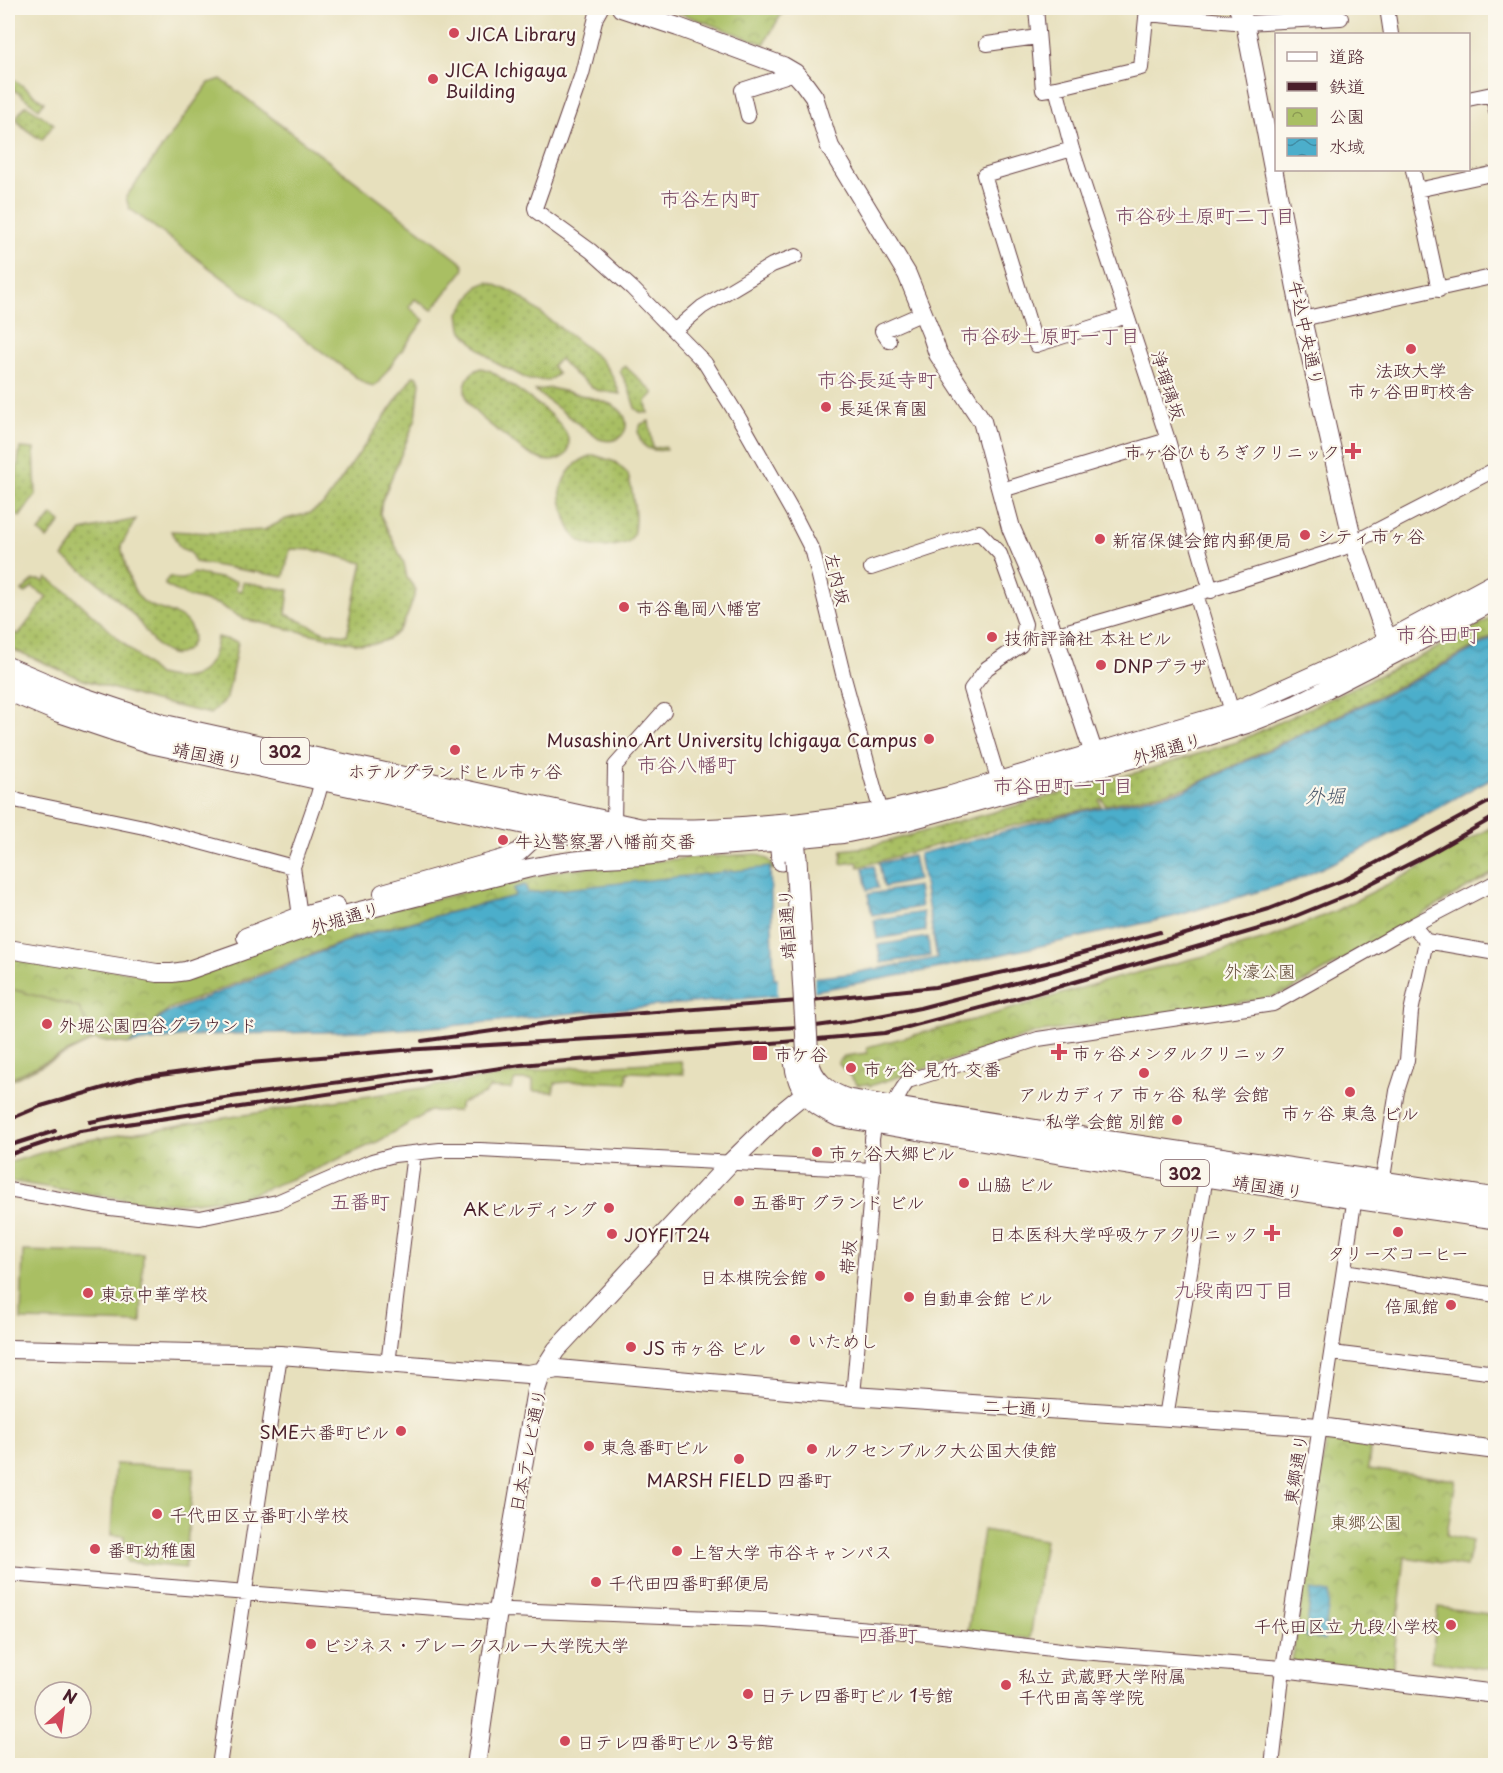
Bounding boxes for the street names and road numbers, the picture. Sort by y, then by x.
street label: 牛込中央通り [1283,277,1331,389]
street label: 浄瑠璃坂 [1145,347,1193,423]
street label: 左内坂 [818,550,858,608]
street label: 外堀通り [1129,725,1205,771]
street label: 靖国通り [170,734,246,776]
road number: 302 [261,738,309,764]
street label: 靖国通り [771,887,801,961]
street label: 外堀通り [307,894,383,940]
road number: 302 [1161,1160,1209,1186]
street label: 靖国通り [1230,1167,1306,1205]
street label: 帯坂 [832,1238,862,1276]
street label: 日本テレビ通り [502,1386,552,1514]
street label: 二七通り [982,1391,1056,1423]
street label: 東郷通り [1276,1431,1314,1507]

